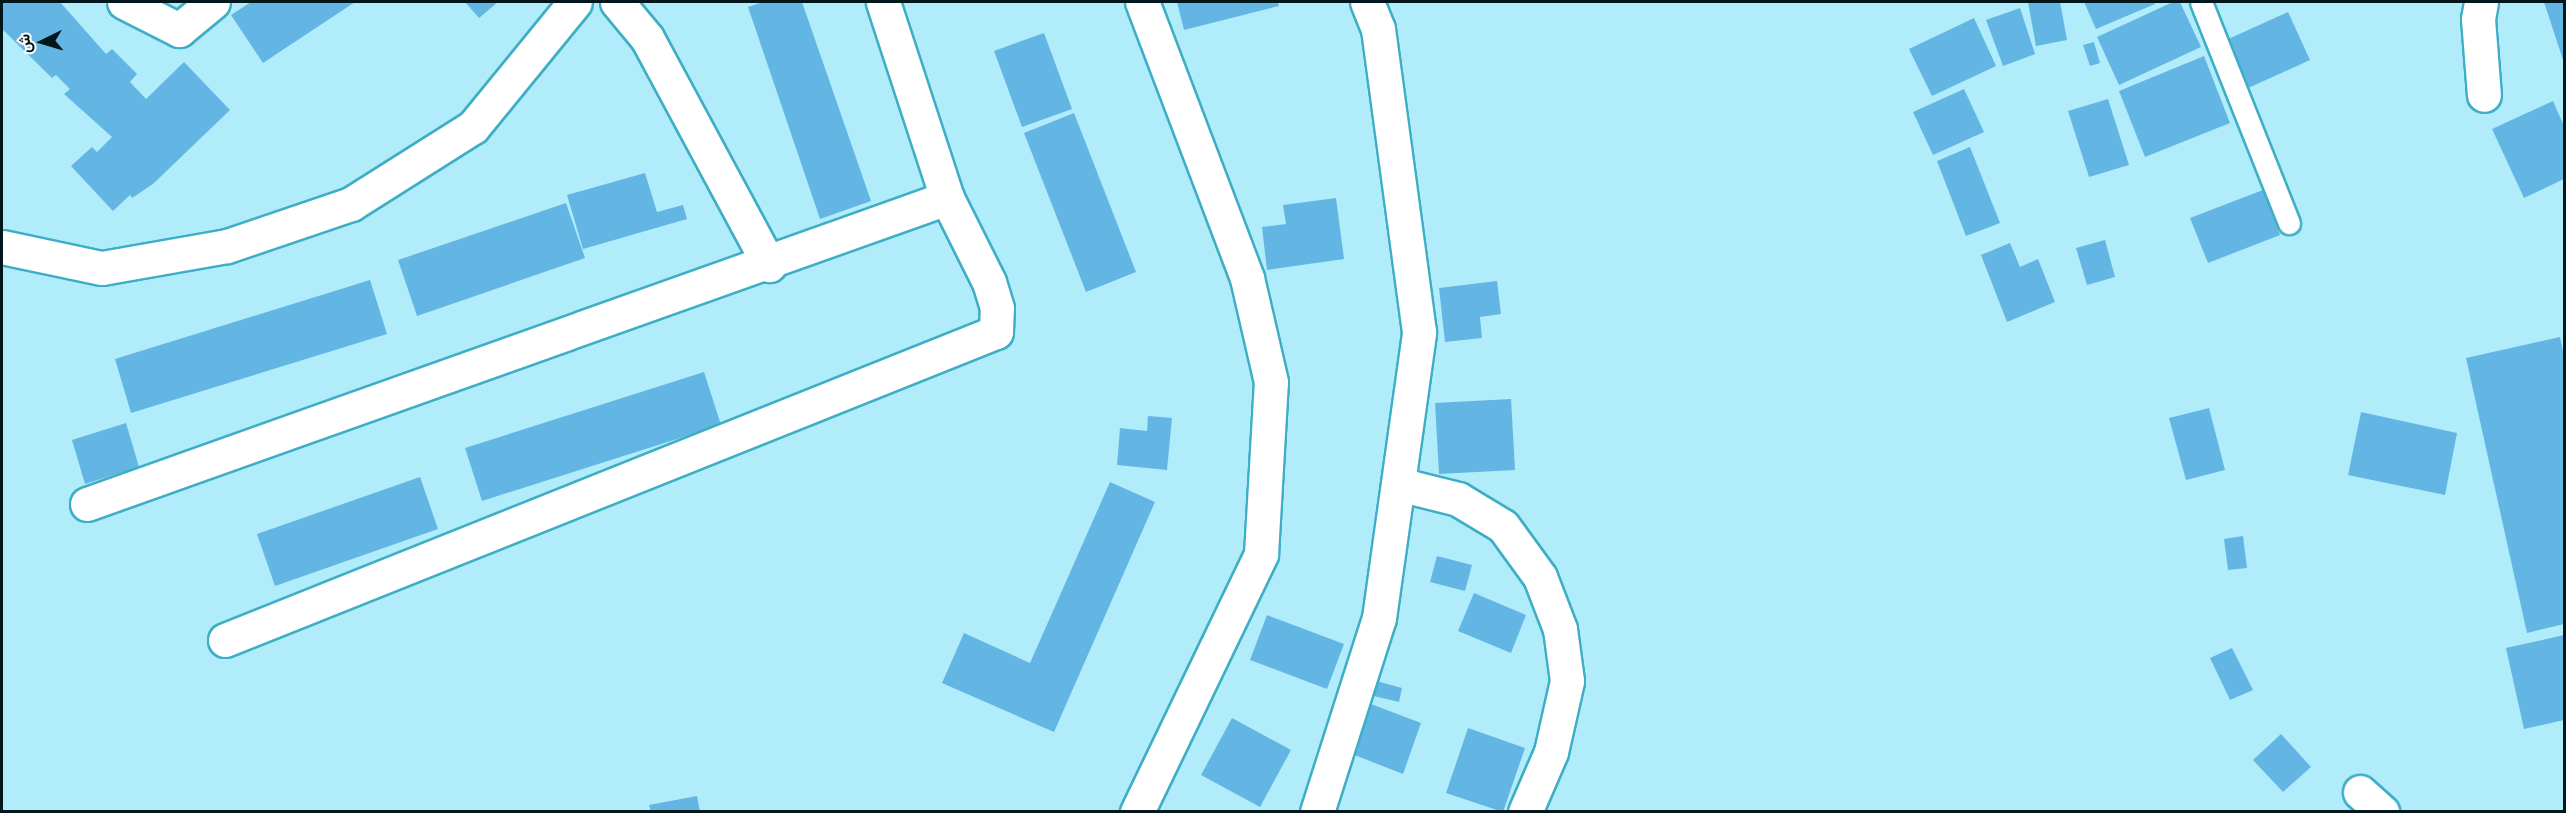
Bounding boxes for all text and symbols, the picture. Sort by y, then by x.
north arrow [12,12,72,72]
text: ش [13,33,34,54]

